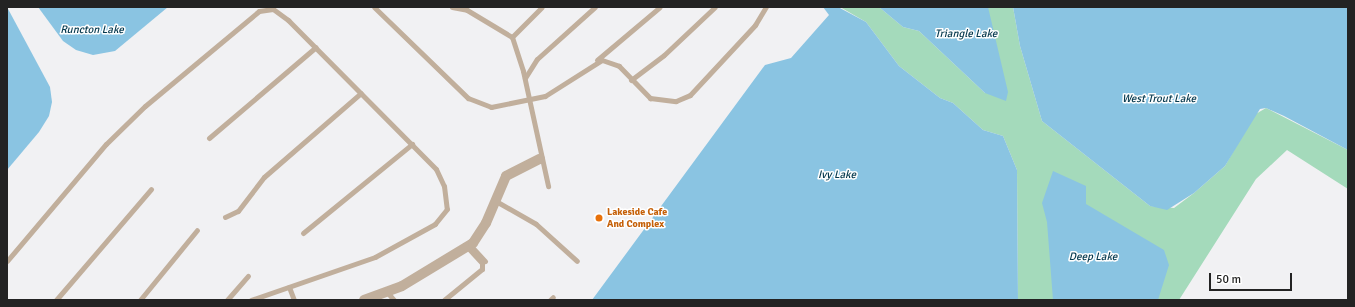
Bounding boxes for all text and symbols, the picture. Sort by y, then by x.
water label: Runcton Lake [60,23,124,37]
water label: Triangle Lake [935,27,997,41]
water label: West Trout Lake [1122,92,1196,106]
water label: Ivy Lake [818,168,856,182]
place label: Lakeside Cafe And Complex [607,206,667,230]
marker: Lakeside Cafe And Complex [594,213,604,223]
water label: Deep Lake [1069,250,1117,264]
scale bar [1211,265,1294,291]
text: 50 m [1216,272,1241,287]

